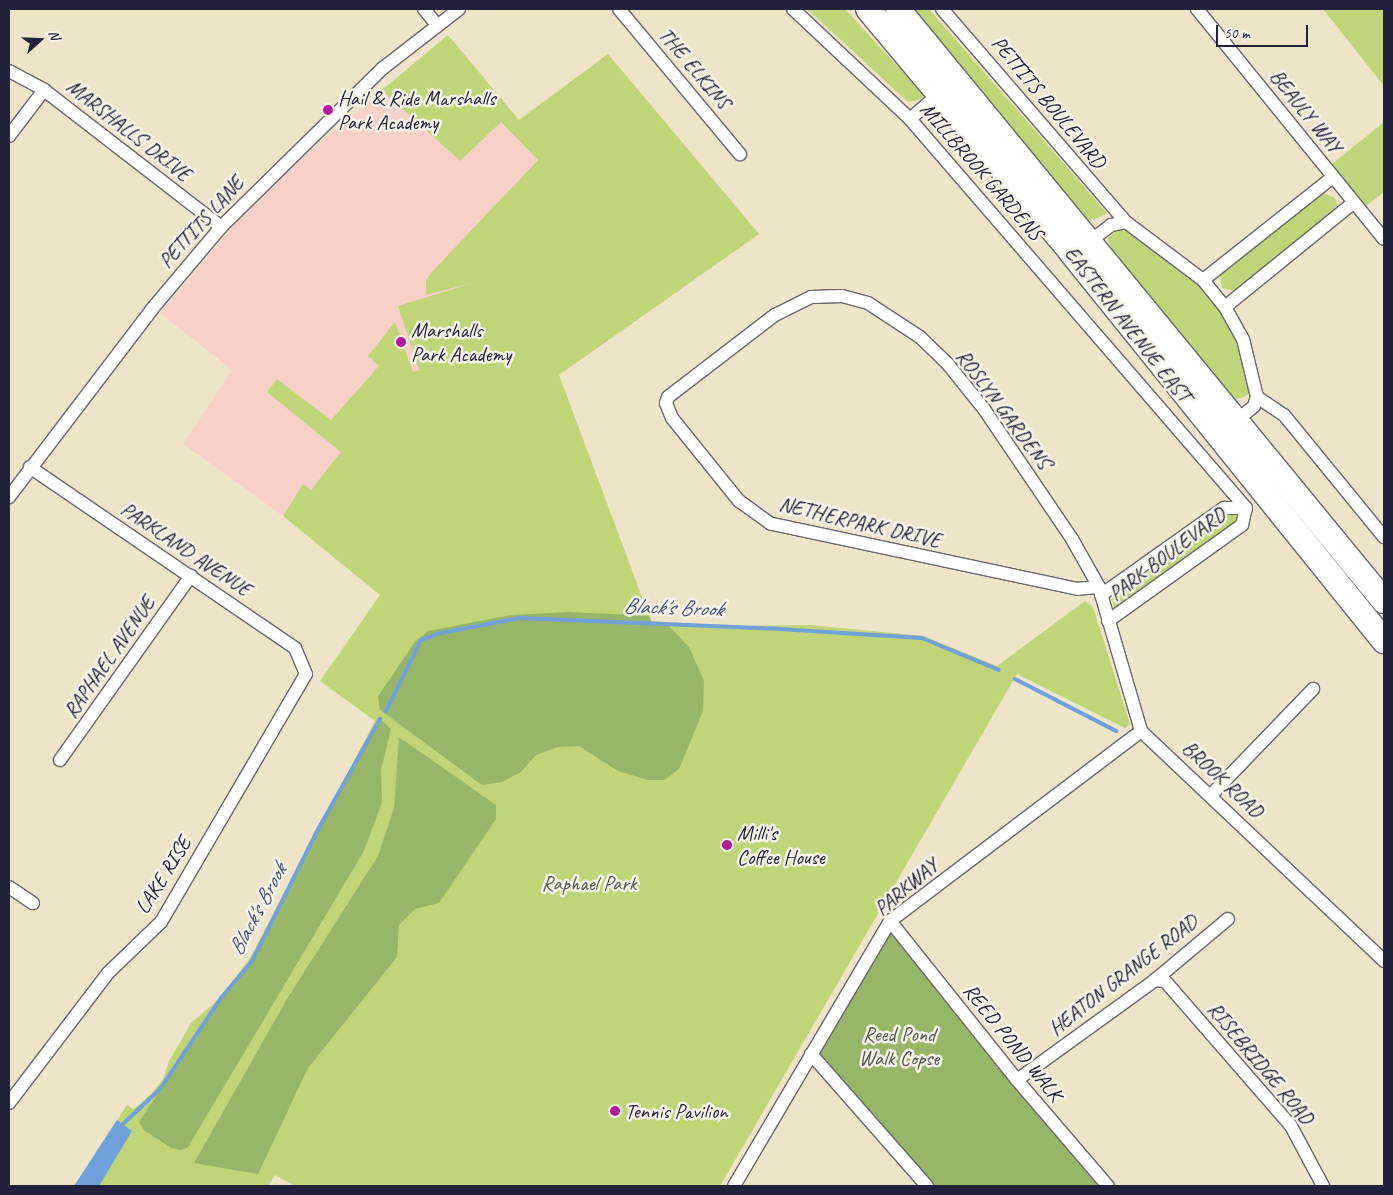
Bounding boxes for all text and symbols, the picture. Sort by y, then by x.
north arrow [15,15,65,65]
scale bar [1218,15,1310,47]
street label: THE ELKINS [654,22,736,114]
text: 50 m [1224,24,1250,43]
text: N [45,28,64,42]
street label: PETTITS BOULEVARD [986,30,1112,174]
street label: BEAULY WAY [1265,64,1347,158]
street label: MARSHALLS DRIVE [62,73,196,187]
place label: Hail & Ride Marshalls Park Academy [338,85,495,135]
street label: MILLBROOK GARDENS [915,97,1049,245]
marker: Hail & Ride Marshalls Park Academy [322,104,334,116]
street label: PETTITS LANE [153,171,249,273]
street label: EASTERN AVENUE EAST [1059,241,1197,407]
place label: Marshalls Park Academy [411,317,511,367]
marker: Marshalls Park Academy [395,336,407,348]
street label: ROSLYN GARDENS [951,345,1057,473]
street label: NETHERPARK DRIVE [777,491,943,553]
street label: PARKLAND AVENUE [116,496,256,602]
street label: PARK BOULEVARD [1104,502,1230,606]
street label: RAPHAEL AVENUE [58,591,160,723]
water label: Black's Brook [623,593,723,623]
street label: BROOK ROAD [1177,735,1269,823]
place label: Milli's Coffee House [737,820,825,870]
street label: LAKE RISE [129,832,197,918]
marker: Milli's Coffee House [721,839,733,851]
street label: PARKWAY [869,853,943,921]
water label: Black's Brook [223,860,293,960]
park label: Raphael Park [542,870,636,896]
street label: HEATON GRANGE ROAD [1043,909,1203,1041]
street label: REED POND WALK [958,978,1068,1106]
street label: RISEBRIDGE ROAD [1202,996,1320,1130]
park label: Reed Pond Walk Copse [859,1021,939,1071]
place label: Tennis Pavilion [625,1098,728,1124]
marker: Tennis Pavilion [609,1105,621,1117]

